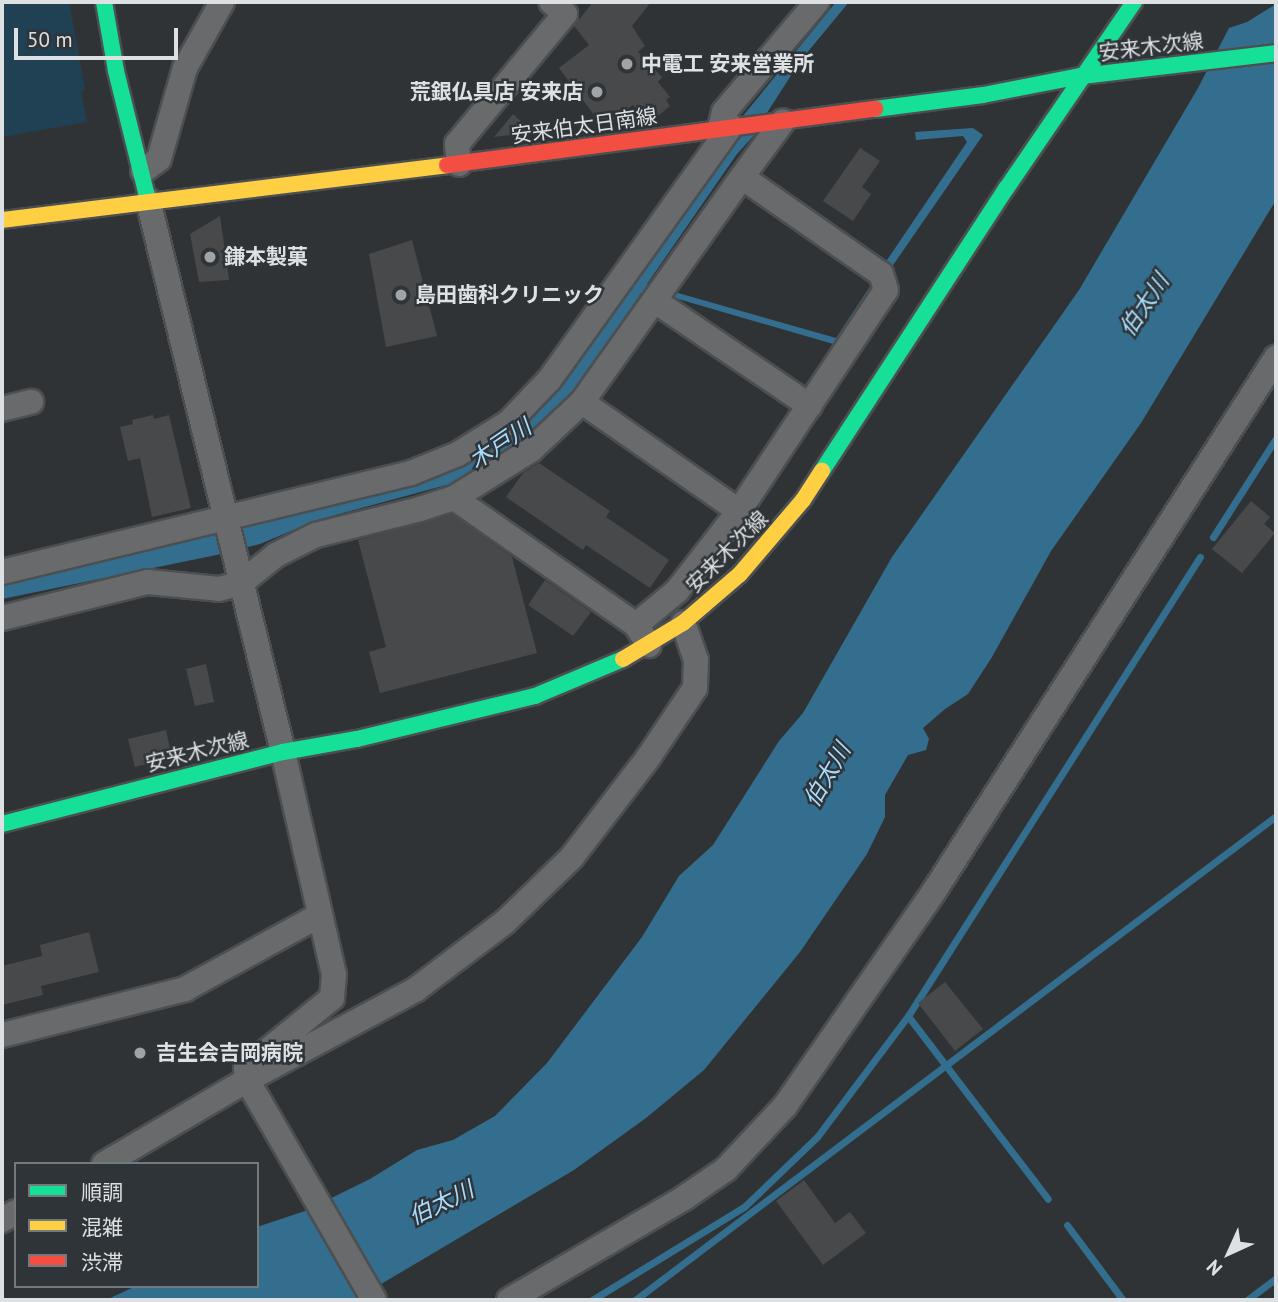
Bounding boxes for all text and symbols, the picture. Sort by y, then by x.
scale bar [18,14,182,58]
text: 50 m [27,26,73,53]
street label: 安来木次線 [1097,28,1205,66]
place label: 中電工 安来営業所 [641,51,814,77]
marker: 中電工 安来営業所 [619,56,635,72]
place label: 荒銀仏具店 安来店 [410,79,583,105]
marker: 荒銀仏具店 安来店 [589,84,605,100]
street label: 安来伯太日南線 [509,103,659,149]
place label: 鎌本製菓 [224,244,308,270]
marker: 鎌本製菓 [202,249,218,265]
water label: 伯太川 [1113,269,1175,341]
place label: 島田歯科クリニック [415,282,604,308]
marker: 島田歯科クリニック [393,287,409,303]
water label: 木戸川 [464,413,536,475]
street label: 安来木次線 [681,506,773,598]
street label: 安来木次線 [143,727,251,777]
water label: 伯太川 [798,738,856,812]
place label: 吉生会吉岡病院 [156,1040,303,1066]
marker: 吉生会吉岡病院 [130,1043,150,1063]
legend [14,1162,259,1288]
water label: 伯太川 [404,1175,478,1231]
text: 順調 [81,1179,123,1206]
text: 混雑 [81,1214,123,1241]
north arrow [1194,1218,1264,1288]
text: 渋滞 [81,1249,123,1276]
text: N [1201,1255,1227,1281]

